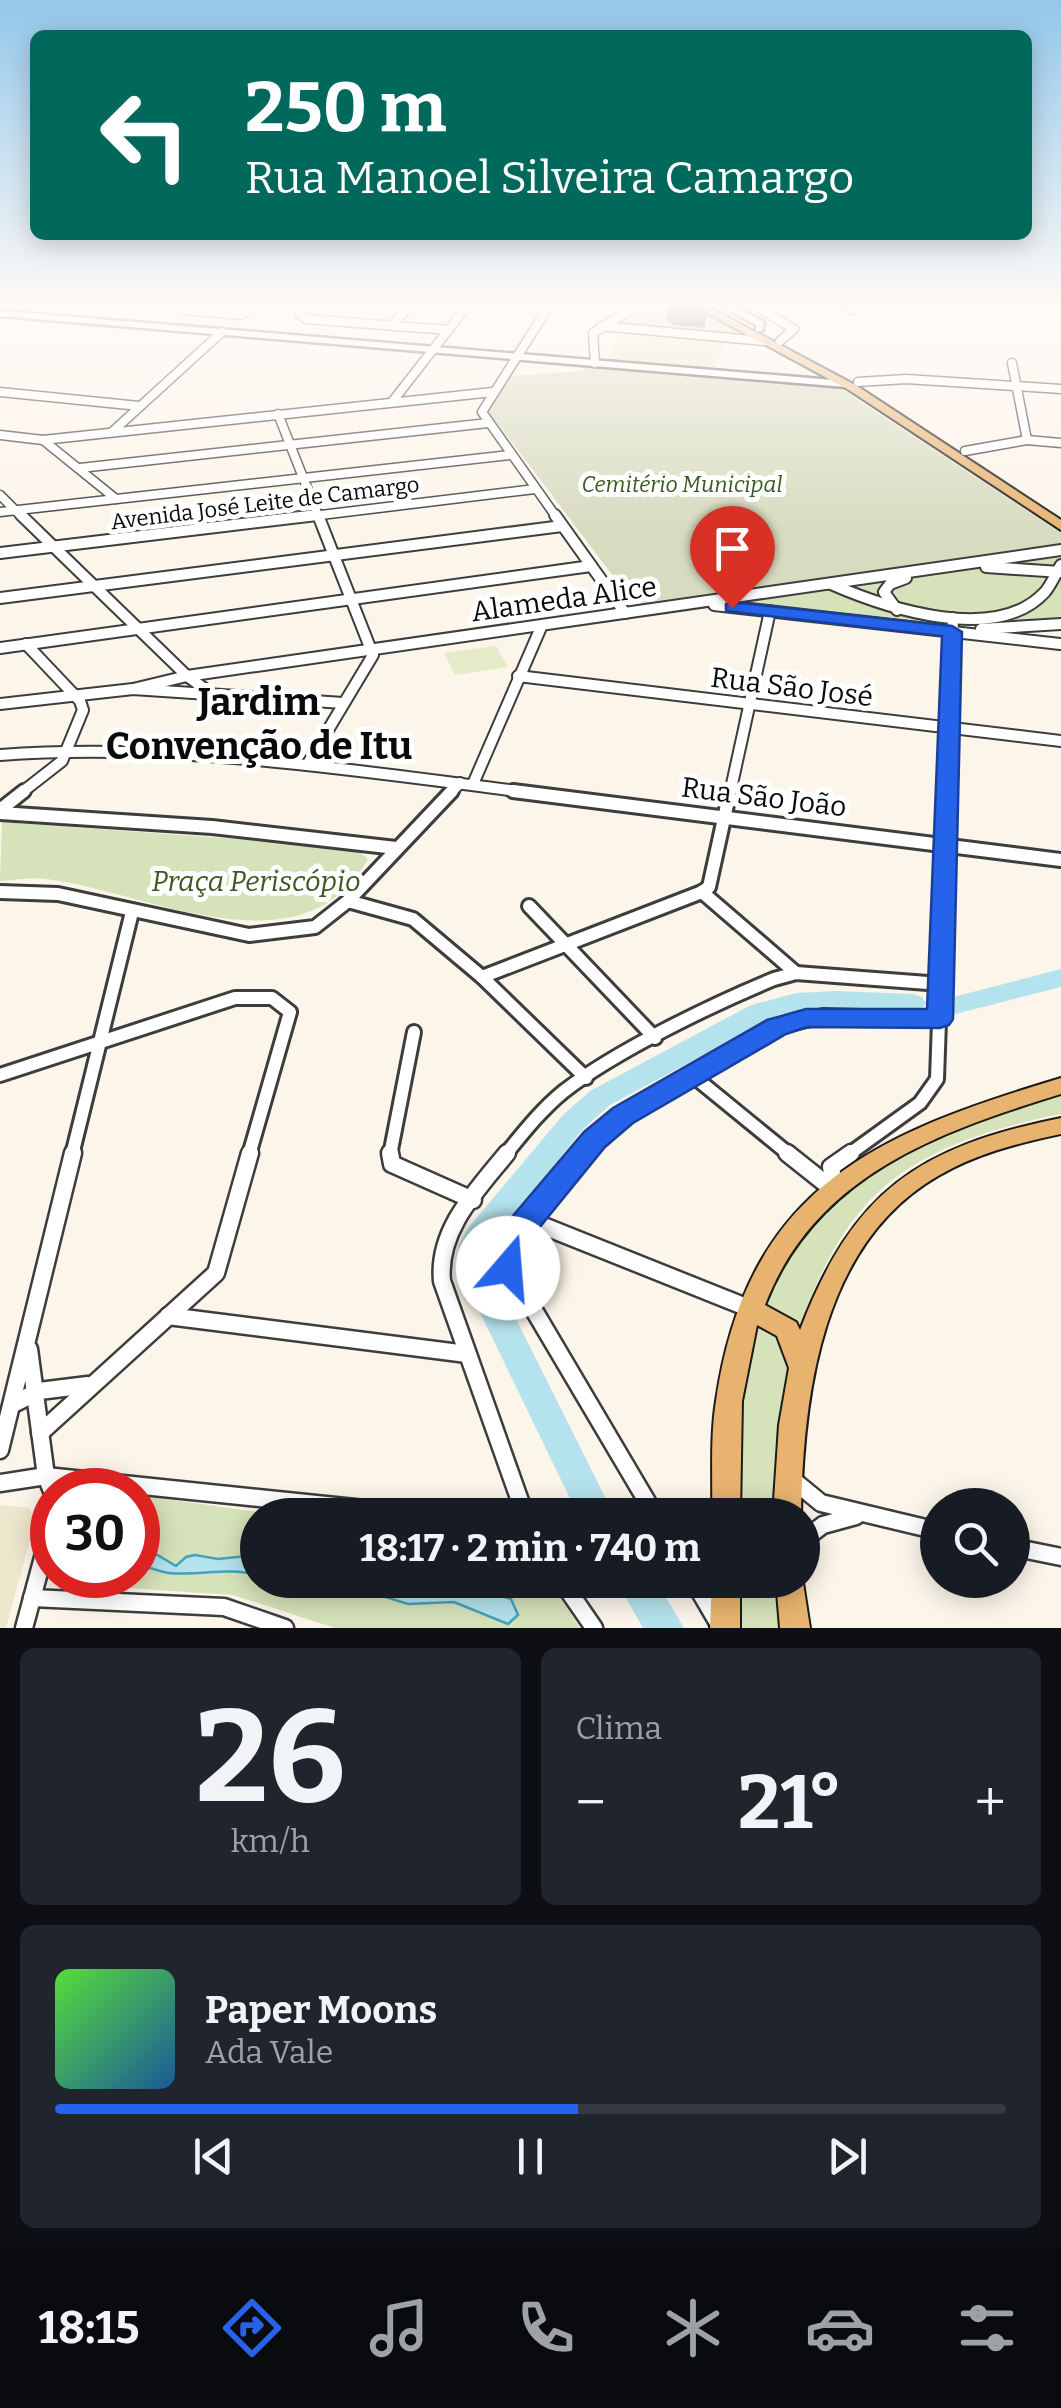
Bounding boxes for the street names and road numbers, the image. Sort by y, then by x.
street label: Avenida José Leite de Camargo [109,471,421,535]
street label: Alameda Alice [469,570,659,628]
street label: Rua São José [709,661,875,713]
street label: Rua São João [680,771,848,823]

